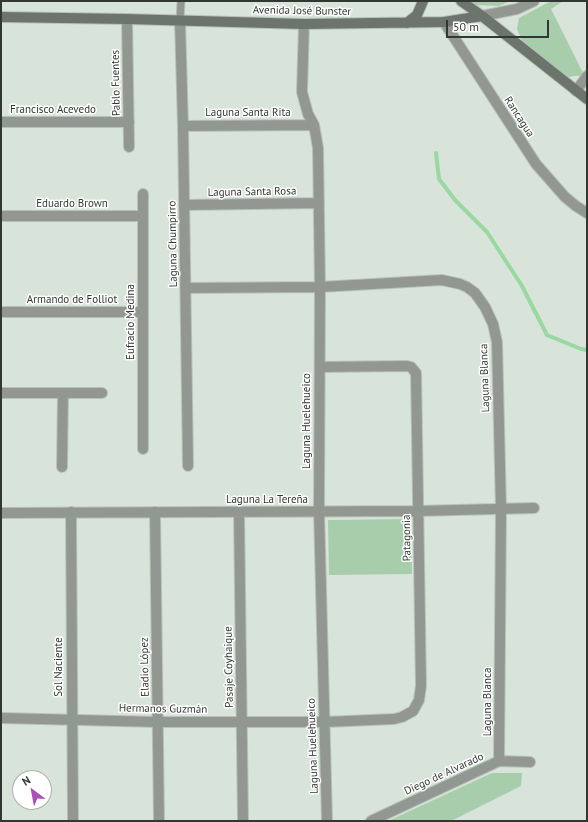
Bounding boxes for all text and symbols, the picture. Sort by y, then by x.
street label: Avenida José Bunster [253,4,351,18]
scale bar [448,12,551,38]
text: 50 m [453,19,479,34]
street label: Pablo Fuentes [109,50,123,116]
street label: Rancagua [501,94,537,140]
street label: Francisco Acevedo [10,103,96,117]
street label: Laguna Santa Rita [205,106,291,120]
street label: Laguna Santa Rosa [208,185,296,199]
street label: Eduardo Brown [36,197,108,211]
street label: Laguna Chumpirro [166,201,180,287]
street label: Eufracio Medina [124,284,138,360]
street label: Armando de Folliot [27,293,117,307]
street label: Laguna Blanca [477,343,493,413]
street label: Laguna Huelehueico [300,373,314,469]
street label: Laguna La Tereña [226,493,308,507]
street label: Patagonia [400,515,414,561]
street label: Pasaje Coyhaique [222,626,236,708]
street label: Sol Naciente [52,637,66,697]
street label: Eladio López [138,637,152,697]
street label: Laguna Blanca [481,668,495,736]
street label: Laguna Huelehueico [305,698,321,794]
street label: Hermanos Guzmán [119,702,207,716]
street label: Diego de Alvarado [402,750,486,798]
north arrow [12,770,52,810]
text: N [19,773,33,789]

